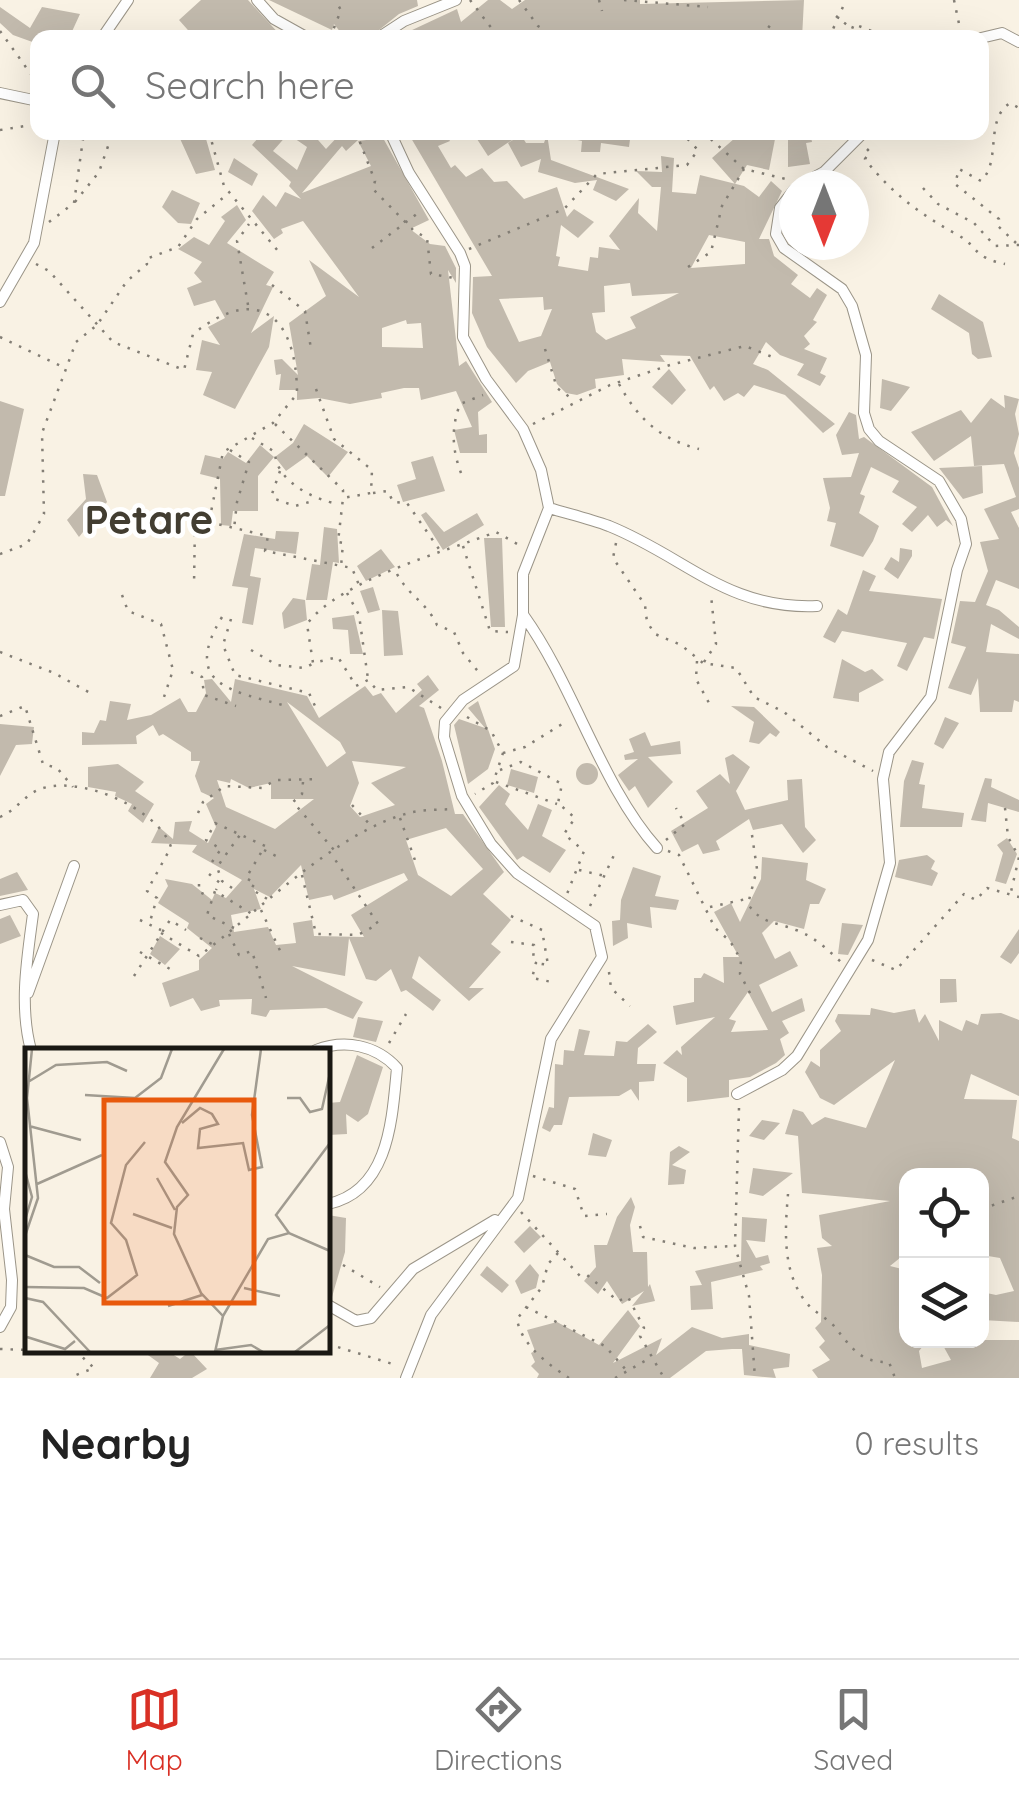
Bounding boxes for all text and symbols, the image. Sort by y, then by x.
search box [30,30,989,140]
icon: search [65,58,120,113]
text: Search here [145,61,355,109]
north arrow [779,170,869,260]
district label: Petare [85,494,213,544]
inset map [25,1048,330,1353]
map controls [899,1168,989,1348]
button: locate [899,1168,989,1258]
button: layers [899,1258,989,1348]
text: Nearby [40,1417,191,1470]
text: 0 results [855,1423,979,1463]
tab: Map [126,1682,183,1777]
tab: Directions [434,1682,562,1777]
tab: Saved [814,1682,893,1777]

